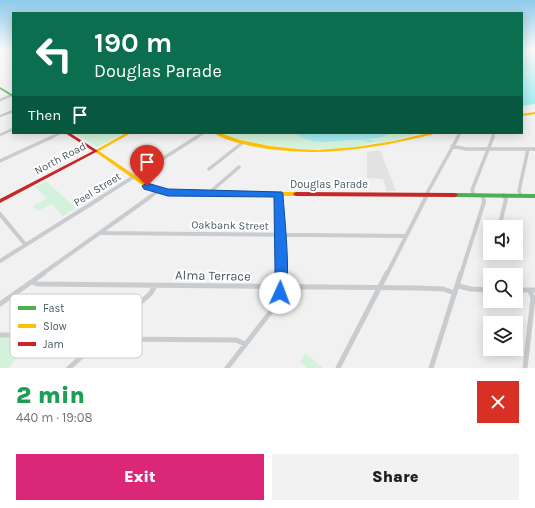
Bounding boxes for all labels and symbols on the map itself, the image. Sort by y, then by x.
street label: North Road [32,140,88,177]
pin [130,145,164,186]
street label: Peel Street [71,170,123,209]
street label: Douglas Parade [290,178,368,191]
street label: Oakbank Street [191,218,269,233]
street label: Alma Terrace [175,267,251,284]
position arrow [259,272,301,314]
legend [10,294,142,358]
text: Fast [43,302,64,315]
text: Slow [43,320,67,333]
text: Jam [43,338,64,351]

